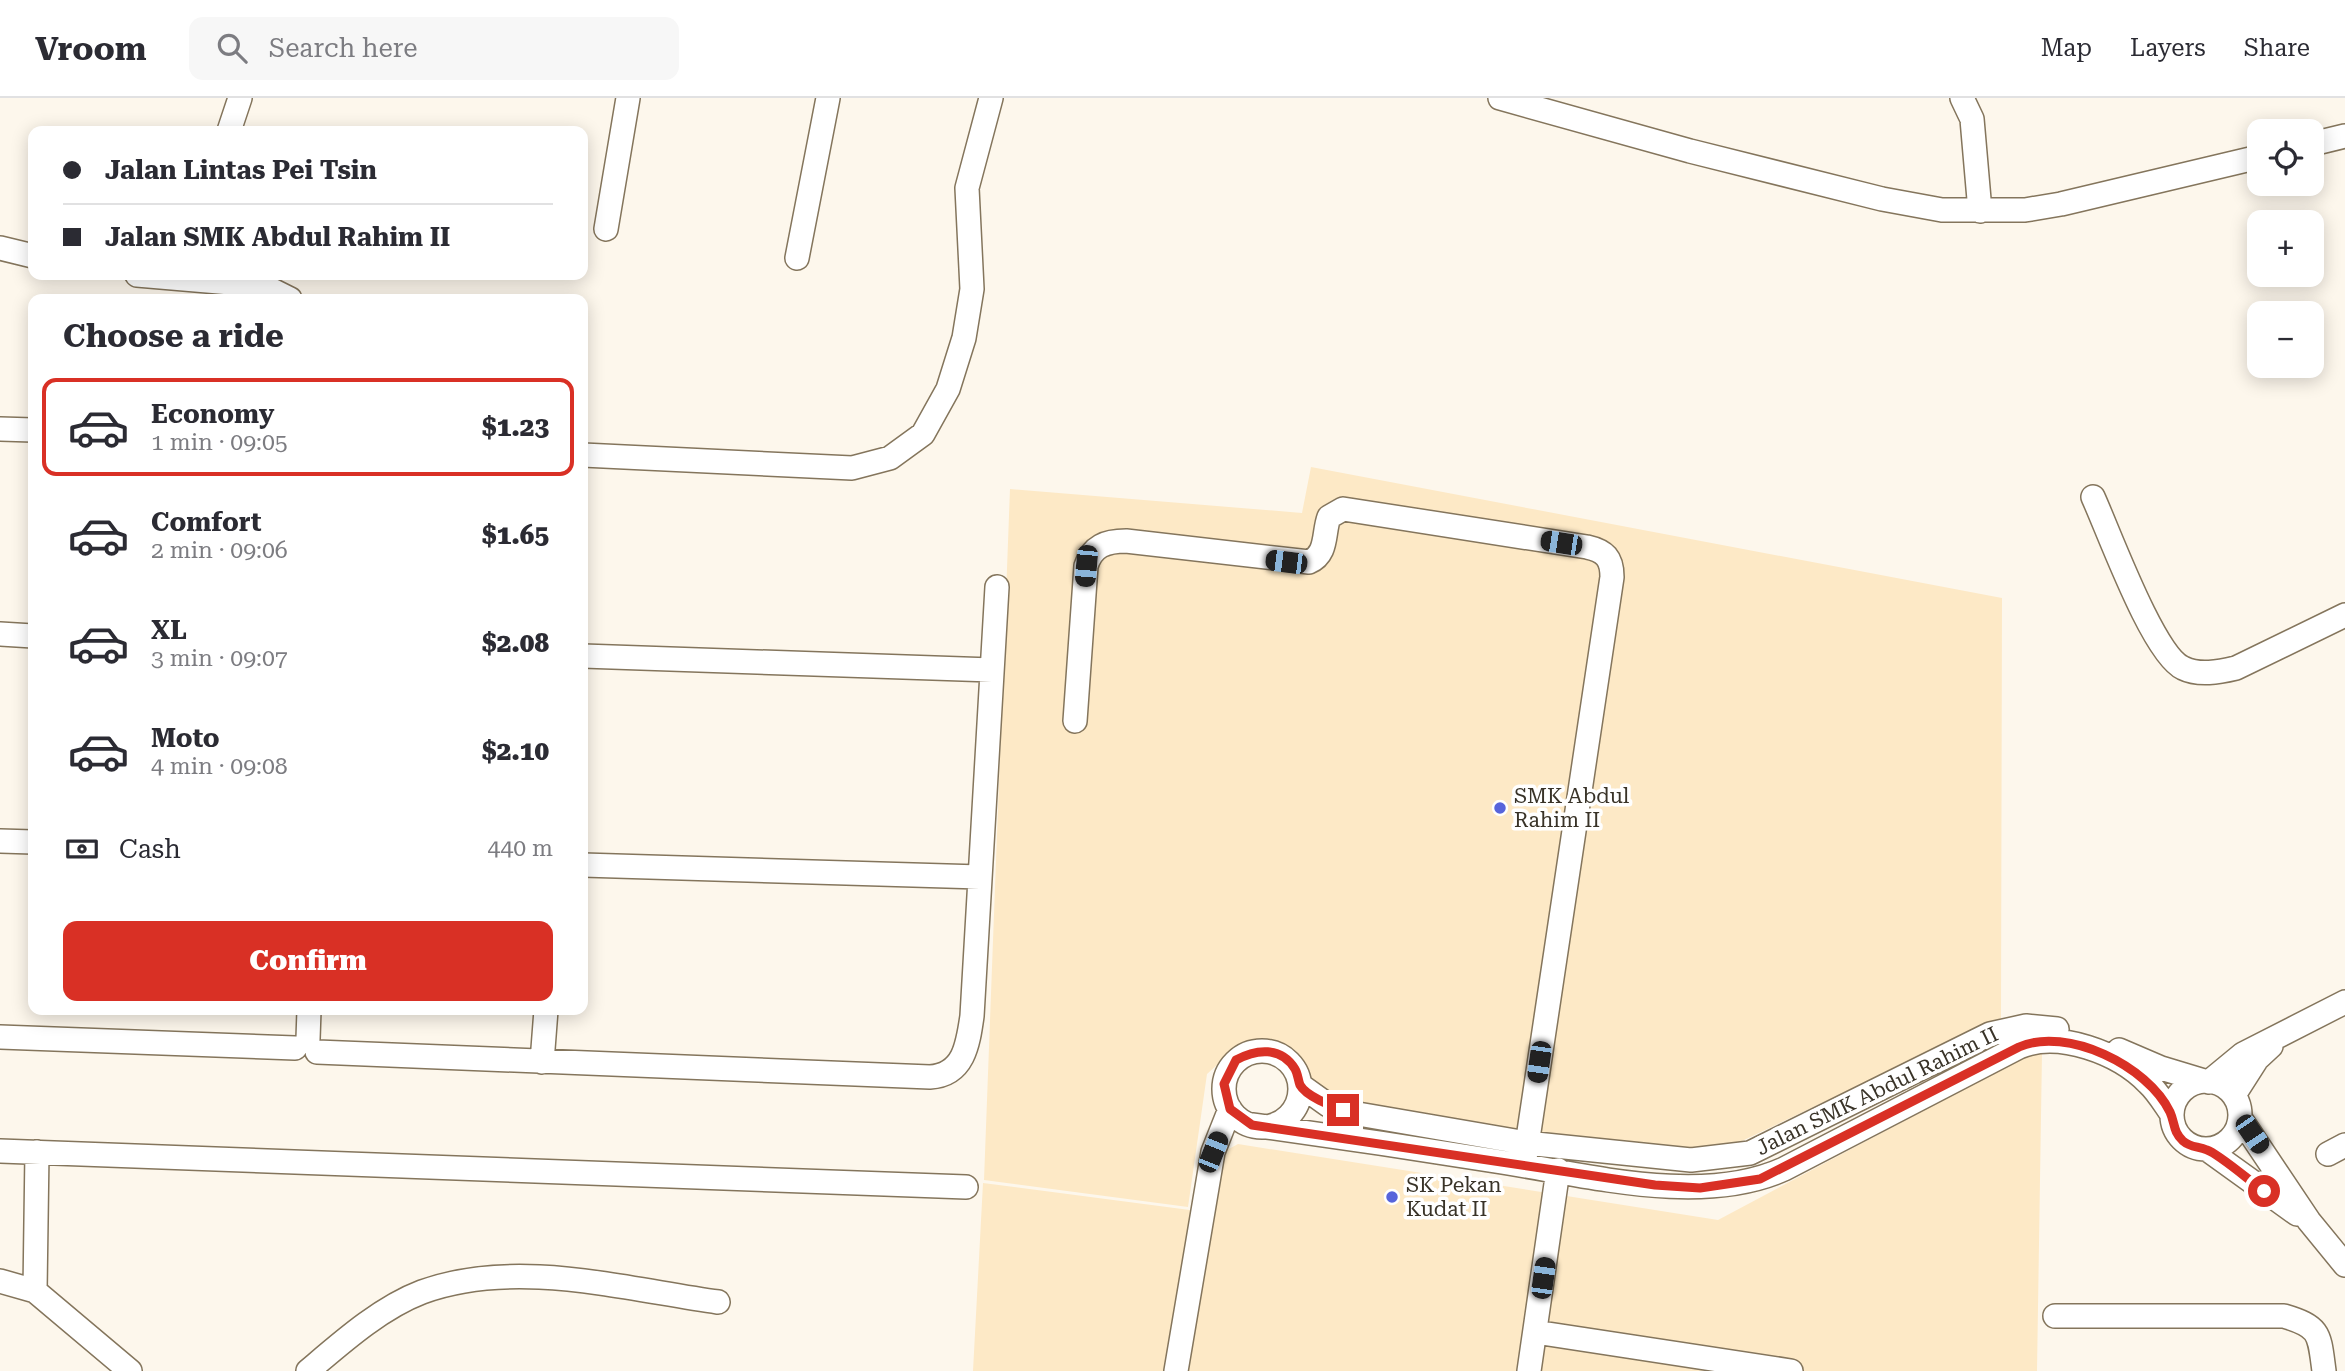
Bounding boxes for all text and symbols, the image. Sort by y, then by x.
search box [189,17,679,80]
text: Vroom [35,29,147,68]
icon: search [213,29,251,67]
text: Search here [269,33,418,63]
text: Map [2041,34,2092,62]
text: Layers [2130,34,2206,62]
text: Share [2244,34,2310,62]
map controls [2247,119,2324,378]
button: locate [2247,119,2324,196]
text: Jalan Lintas Pei Tsin [105,155,377,185]
button: + [2247,210,2324,287]
text: Jalan SMK Abdul Rahim II [105,222,450,252]
button: − [2247,301,2324,378]
text: Choose a ride [63,317,284,355]
icon: car [67,396,130,459]
text: Economy [151,399,274,429]
text: $1.23 [482,412,549,442]
text: 1 min · 09:05 [151,429,288,456]
icon: car [67,504,130,567]
text: Comfort [151,507,261,537]
text: $1.65 [482,520,549,550]
car [1539,529,1584,557]
text: 2 min · 09:06 [151,537,288,564]
car [1074,544,1099,588]
car [1264,549,1309,575]
icon: car [67,612,130,675]
text: XL [151,615,187,645]
text: $2.08 [482,628,549,658]
text: 3 min · 09:07 [151,645,288,672]
icon: car [67,720,130,783]
text: Moto [151,723,220,753]
text: $2.10 [482,736,549,766]
text: 4 min · 09:08 [151,753,288,780]
place label: SMK Abdul Rahim II [1514,784,1630,832]
marker: SMK Abdul Rahim II [1492,800,1508,816]
icon: cash [63,830,101,868]
text: Cash [119,834,181,864]
text: 440 m [488,835,553,862]
button: Confirm [63,921,553,1001]
street label: Jalan SMK Abdul Rahim II [1752,1022,2002,1160]
car [1526,1040,1553,1084]
route end [1327,1094,1359,1126]
car [2232,1111,2273,1157]
car [1196,1129,1231,1175]
place label: SK Pekan Kudat II [1406,1173,1502,1221]
route start [2248,1175,2280,1207]
marker: SK Pekan Kudat II [1384,1189,1400,1205]
car [1530,1256,1557,1300]

